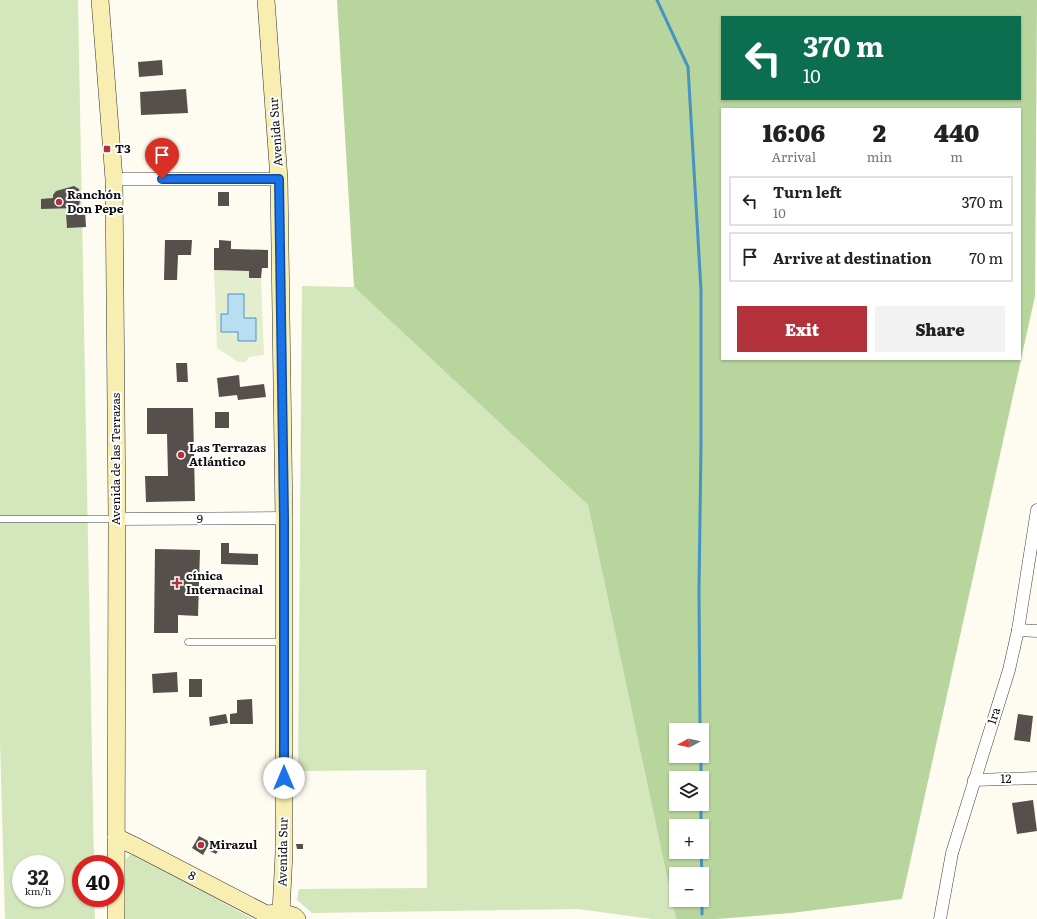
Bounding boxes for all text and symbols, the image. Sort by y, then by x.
text: 370 m [803,24,884,66]
icon: left [737,32,789,84]
text: 10 [803,62,821,89]
street label: Avenida Sur [264,97,286,167]
text: 16:06 [763,114,825,149]
text: 2 [873,114,886,149]
text: 440 [934,114,979,149]
pin [145,138,179,179]
place label: T3 [115,139,131,157]
marker: T3 [102,144,112,154]
icon: arrive [151,144,173,166]
text: Arrival [772,147,816,166]
text: min [867,147,892,166]
text: m [950,147,963,166]
text: Turn left [773,180,842,203]
place label: Ranchón Don Pepe [67,185,124,217]
icon: left [739,190,761,212]
text: 370 m [961,190,1003,213]
marker: Ranchón Don Pepe [54,197,64,207]
text: 10 [773,203,786,222]
icon: arrive [739,246,761,268]
text: Arrive at destination [773,246,932,269]
text: 70 m [969,246,1003,269]
button: Exit [737,306,867,352]
button: Share [875,306,1005,352]
street label: Avenida de las Terrazas [106,392,124,525]
place label: Las Terrazas Atlántico [189,438,266,470]
marker: Las Terrazas Atlántico [176,450,186,460]
street label: 9 [197,509,203,527]
place label: cínica Internacinal [186,566,264,598]
marker: cínica Internacinal [171,577,183,589]
street label: 1ra [982,704,1004,726]
north arrow [669,723,709,763]
map controls [669,723,709,907]
position arrow [263,757,305,799]
street label: 12 [1000,769,1012,787]
button: layers [669,771,709,811]
street label: Avenida Sur [272,817,292,887]
button: + [669,819,709,859]
place label: Mirazul [209,835,258,853]
marker: Mirazul [196,840,206,850]
speed limit sign: 40 [72,855,124,907]
text: 32 [27,861,49,891]
street label: 8 [185,866,200,885]
button: − [669,867,709,907]
text: km/h [25,883,51,898]

